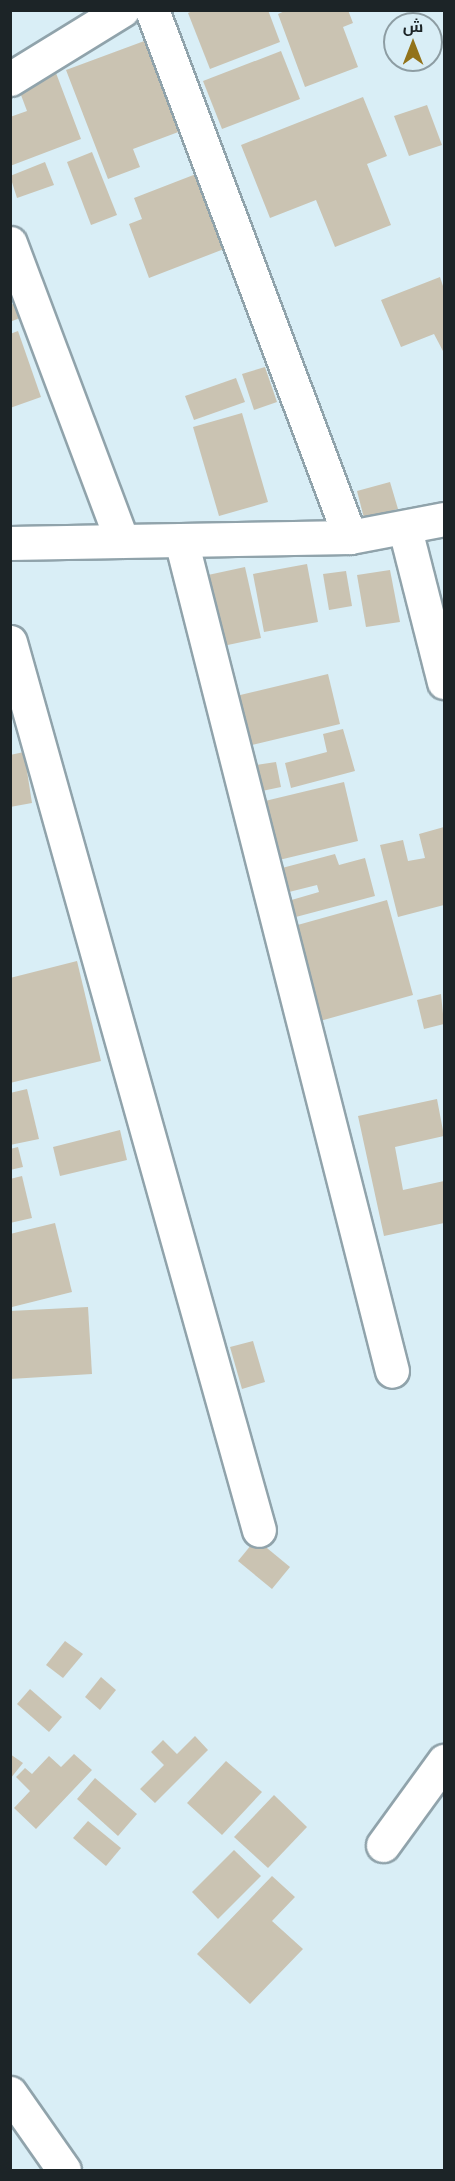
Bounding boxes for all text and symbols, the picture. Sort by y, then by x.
north arrow [383,12,443,72]
text: ش [403,16,423,35]

